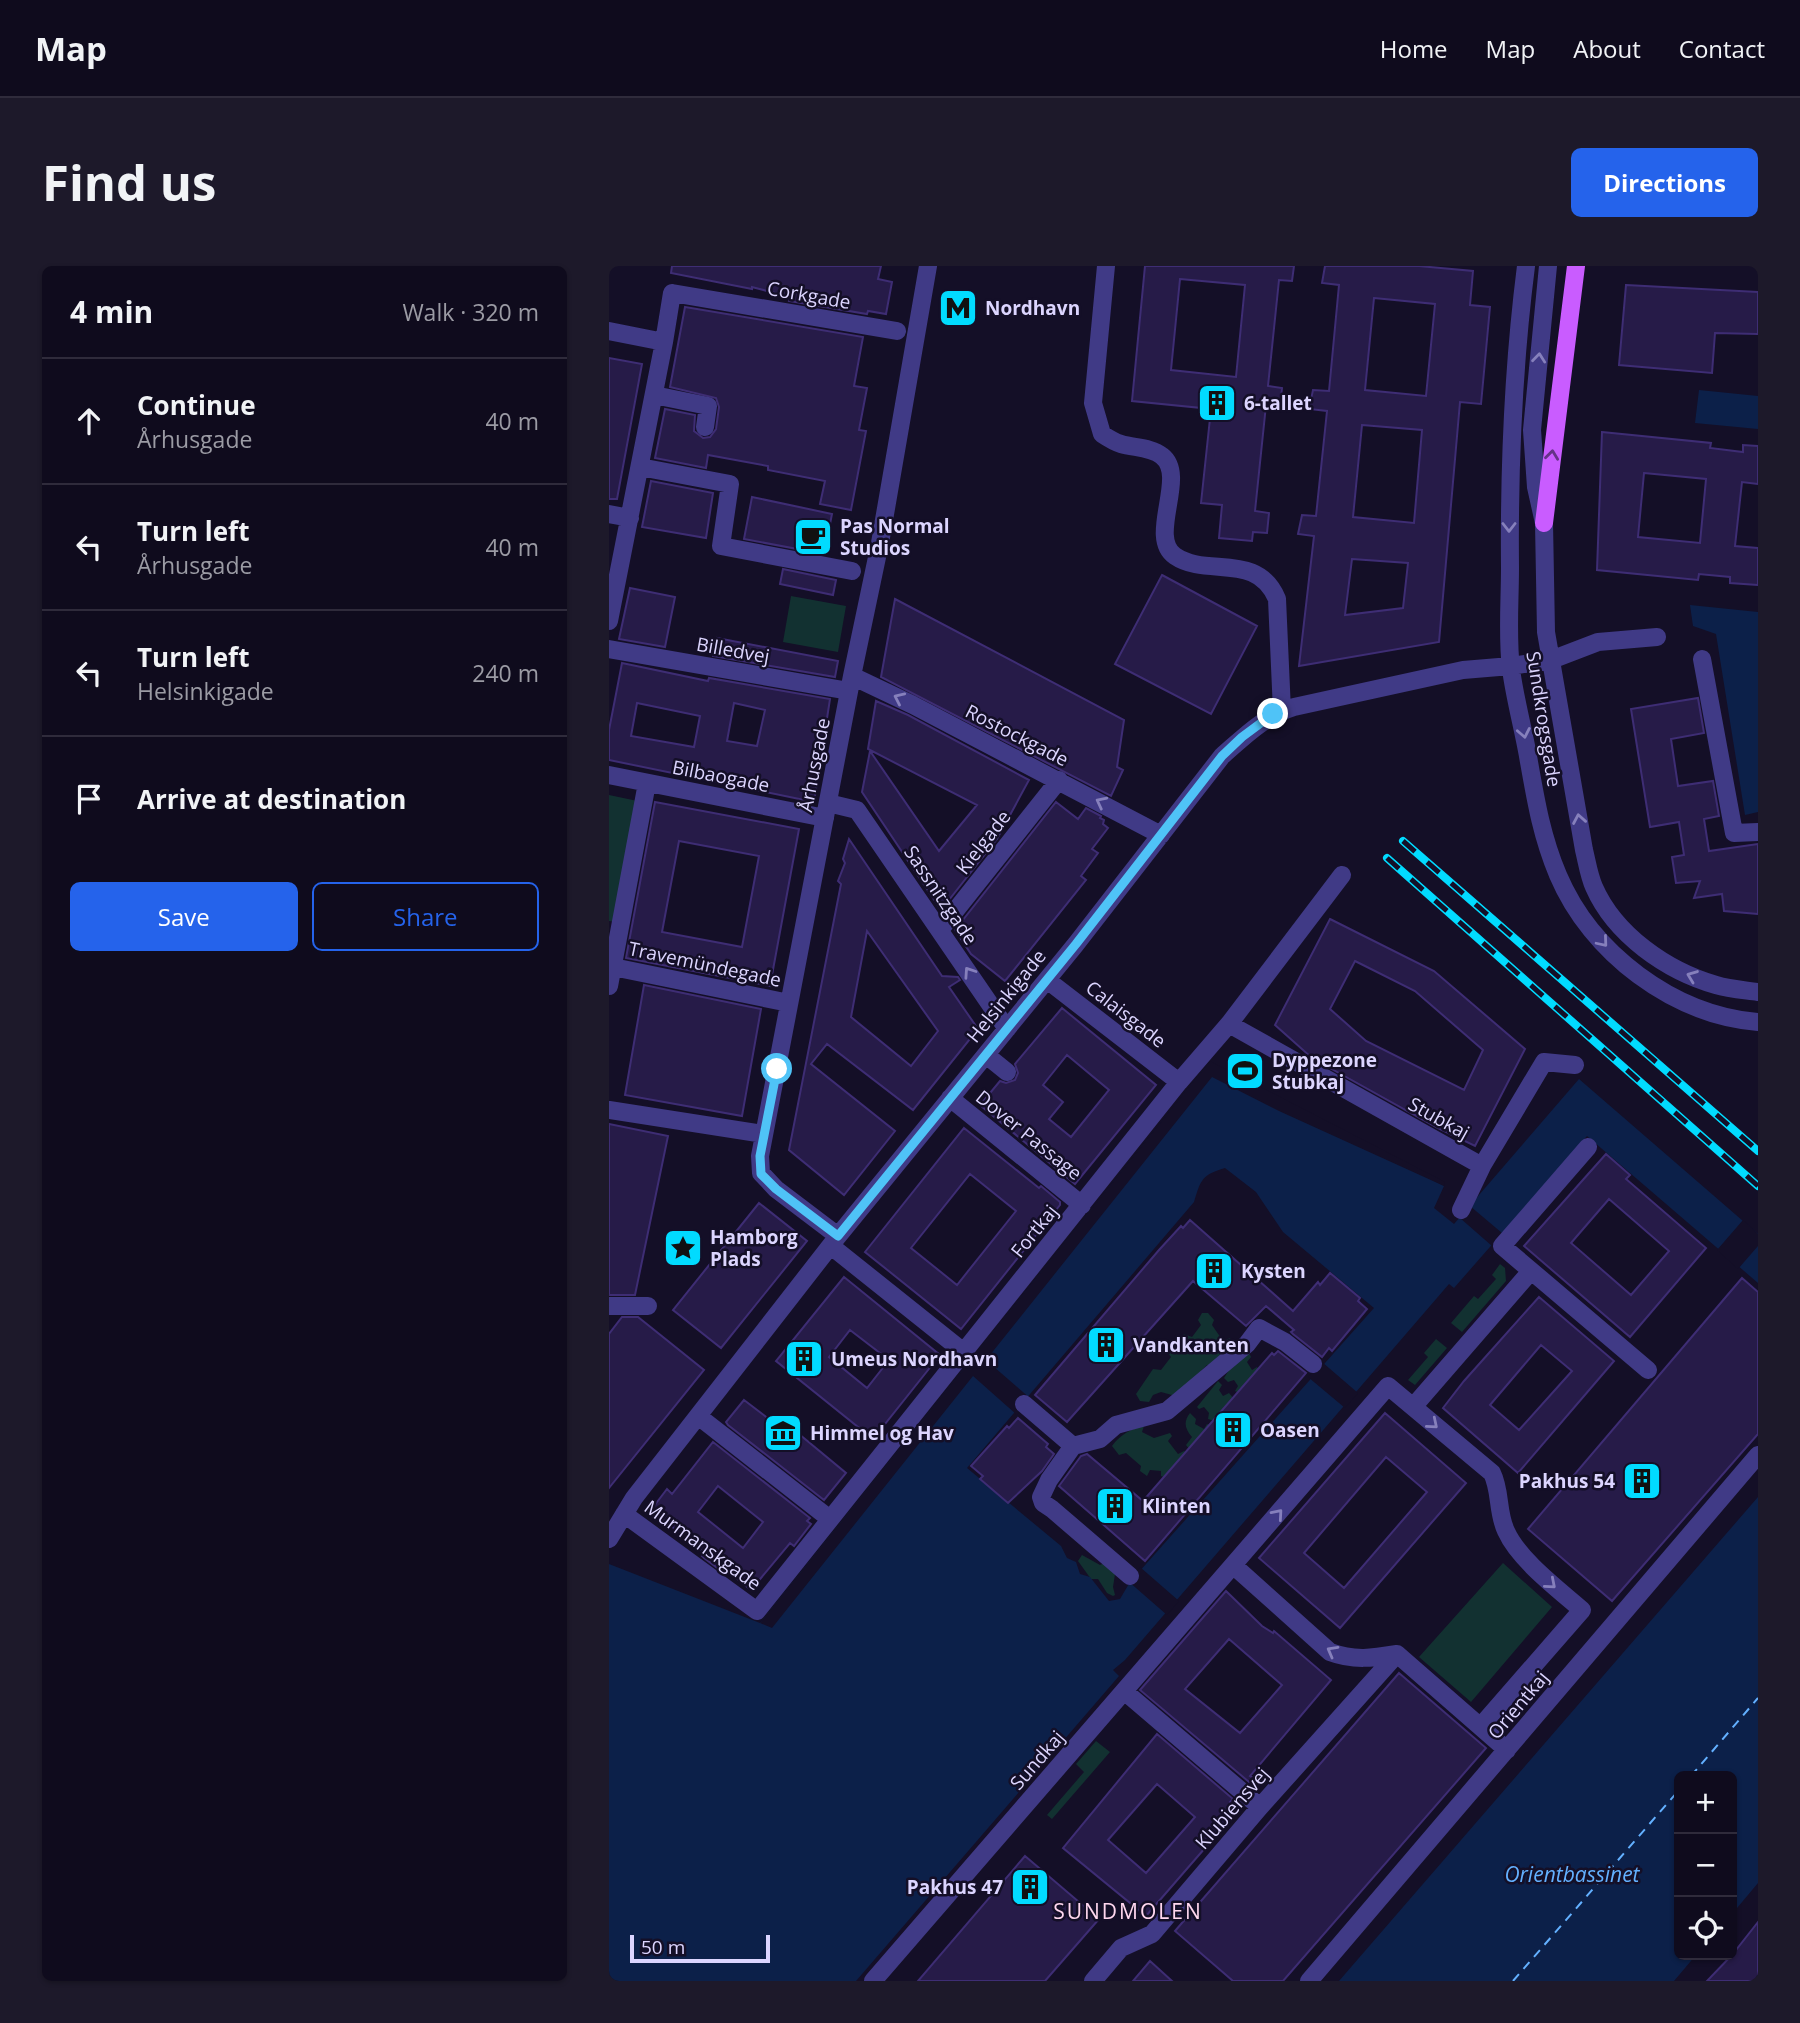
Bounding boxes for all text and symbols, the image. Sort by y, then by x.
text: Map [35,26,107,71]
text: Home [1380,32,1448,65]
text: Map [1486,32,1535,65]
text: About [1573,32,1641,65]
text: Contact [1679,32,1765,65]
button: Directions [1571,148,1758,217]
text: Find us [42,149,216,215]
street label: Corkgade [765,275,853,315]
metro station icon: Nordhavn [937,287,979,329]
text: 4 min [70,291,153,332]
place label: Nordhavn [985,295,1080,321]
text: Walk · 320 m [402,296,539,328]
one-way arrow [1531,352,1546,363]
building icon: 6-tallet [1196,382,1238,424]
text: Continue [137,387,256,423]
place label: 6-tallet [1244,390,1312,416]
icon: ahead [70,402,108,440]
text: 40 m [485,405,539,437]
text: Århusgade [137,423,252,455]
one-way arrow [1545,449,1560,461]
text: Turn left [137,513,249,549]
place label: Pas Normal Studios [840,513,950,561]
cafe icon: Pas Normal Studios [792,516,834,558]
one-way arrow [1502,522,1517,533]
icon: left [70,528,108,566]
text: 40 m [485,531,539,563]
text: Århusgade [137,549,252,581]
street label: Billedvej [694,631,772,669]
text: Turn left [137,639,249,675]
street label: Sundkrogsgade [1520,649,1568,789]
icon: left [70,654,108,692]
text: 240 m [472,657,539,689]
text: Helsinkigade [137,675,274,707]
one-way arrow [894,692,906,706]
street label: Rostockgade [961,698,1073,772]
route end [1257,698,1288,729]
street label: Århusgade [792,716,836,814]
one-way arrow [1515,727,1530,739]
street label: Bilbaogade [670,754,772,798]
icon: arrive [70,780,108,818]
text: Arrive at destination [137,781,406,817]
one-way arrow [1096,797,1108,811]
street label: Kielgade [950,804,1016,880]
one-way arrow [1572,813,1587,825]
street label: Sassnitzgade [898,840,984,950]
button: Save [70,882,298,951]
button: Share [312,882,539,951]
one-way arrow [1595,934,1607,947]
street label: Travemündegade [626,935,784,993]
street label: Helsinkigade [960,944,1052,1048]
one-way arrow [965,967,977,980]
one-way arrow [1687,971,1699,985]
street label: Calaisgade [1081,975,1171,1053]
place label: Dyppezone Stubkaj [1272,1047,1377,1095]
sports icon: Dyppezone Stubkaj [1224,1050,1266,1092]
route start [761,1053,792,1084]
street label: Dover Passage [970,1084,1088,1186]
street label: Stubkaj [1404,1091,1474,1145]
street label: Fortkaj [1005,1199,1063,1263]
place label: Hamborg Plads [710,1224,798,1272]
place icon: Hamborg Plads [662,1227,704,1269]
building icon: Kysten [1193,1250,1235,1292]
place label: Kysten [1241,1258,1306,1284]
building icon: Vandkanten [1085,1324,1127,1366]
place label: Vandkanten [1133,1332,1249,1358]
building icon: Umeus Nordhavn [783,1338,825,1380]
place label: Umeus Nordhavn [831,1346,997,1372]
building icon: Oasen [1212,1409,1254,1451]
museum icon: Himmel og Hav [762,1412,804,1454]
one-way arrow [1424,1416,1437,1428]
place label: Oasen [1260,1417,1320,1443]
place label: Himmel og Hav [810,1420,954,1446]
building icon: Pakhus 54 [1621,1460,1663,1502]
place label: Pakhus 54 [1519,1468,1615,1494]
building icon: Klinten [1094,1485,1136,1527]
place label: Klinten [1142,1493,1211,1519]
street label: Murmanskgade [639,1494,767,1596]
one-way arrow [1270,1509,1282,1522]
one-way arrow [1543,1575,1556,1588]
one-way arrow [1326,1646,1339,1659]
street label: Orientkaj [1482,1665,1554,1745]
street label: Sundkaj [1004,1725,1070,1795]
street label: Klubiensvej [1189,1761,1275,1855]
map controls [1674,1771,1737,1960]
button: + [1674,1771,1737,1834]
button: − [1674,1834,1737,1897]
water label: Orientbassinet [1504,1860,1641,1888]
building icon: Pakhus 47 [1009,1866,1051,1908]
place label: Pakhus 47 [907,1874,1003,1900]
district label: SUNDMOLEN [1053,1897,1203,1925]
button: locate [1674,1897,1737,1960]
scale bar [630,1932,770,1964]
text: 50 m [641,1934,685,1960]

